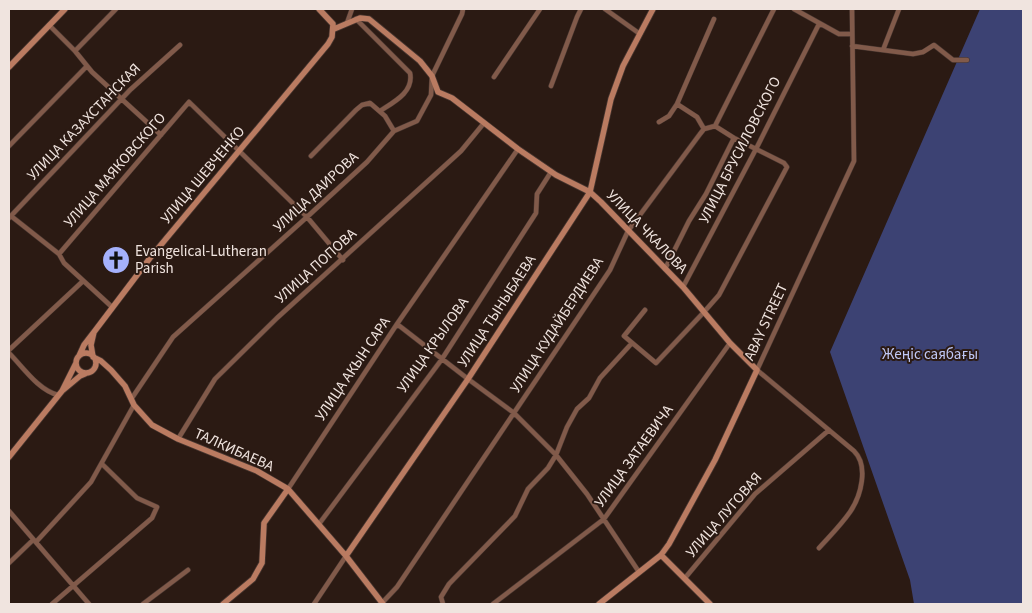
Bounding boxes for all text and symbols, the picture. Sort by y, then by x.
street label: УЛИЦА КАЗАХСТАНСКАЯ [22,59,146,185]
street label: УЛИЦА БРУСИЛОВСКОГО [694,73,786,227]
street label: УЛИЦА МАЯКОВСКОГО [59,108,171,232]
street label: УЛИЦА ШЕВЧЕНКО [156,122,250,228]
street label: УЛИЦА ДАИРОВА [269,146,364,237]
street label: УЛИЦА ЧКАЛОВА [602,185,693,279]
street label: УЛИЦА ПОПОВА [271,223,362,308]
place label: Evangelical-Lutheran Parish [135,241,267,279]
church icon: Evangelical-Lutheran Parish [101,245,131,275]
street label: УЛИЦА ТЫНЫБАЕВА [453,250,542,371]
street label: УЛИЦА КУДАЙБЕРДИЕВА [505,252,609,397]
street label: ABAY STREET [739,280,793,364]
street label: УЛИЦА КРЫЛОВА [392,292,474,397]
street label: УЛИЦА АКЫН САРА [310,312,396,425]
park label: Жеңіс саябағы [882,344,978,365]
street label: УЛИЦА ЗАТАЕВИЧА [590,400,679,511]
street label: ТАЛКИБАЕВА [191,423,278,477]
street label: УЛИЦА ЛУГОВАЯ [681,468,767,562]

